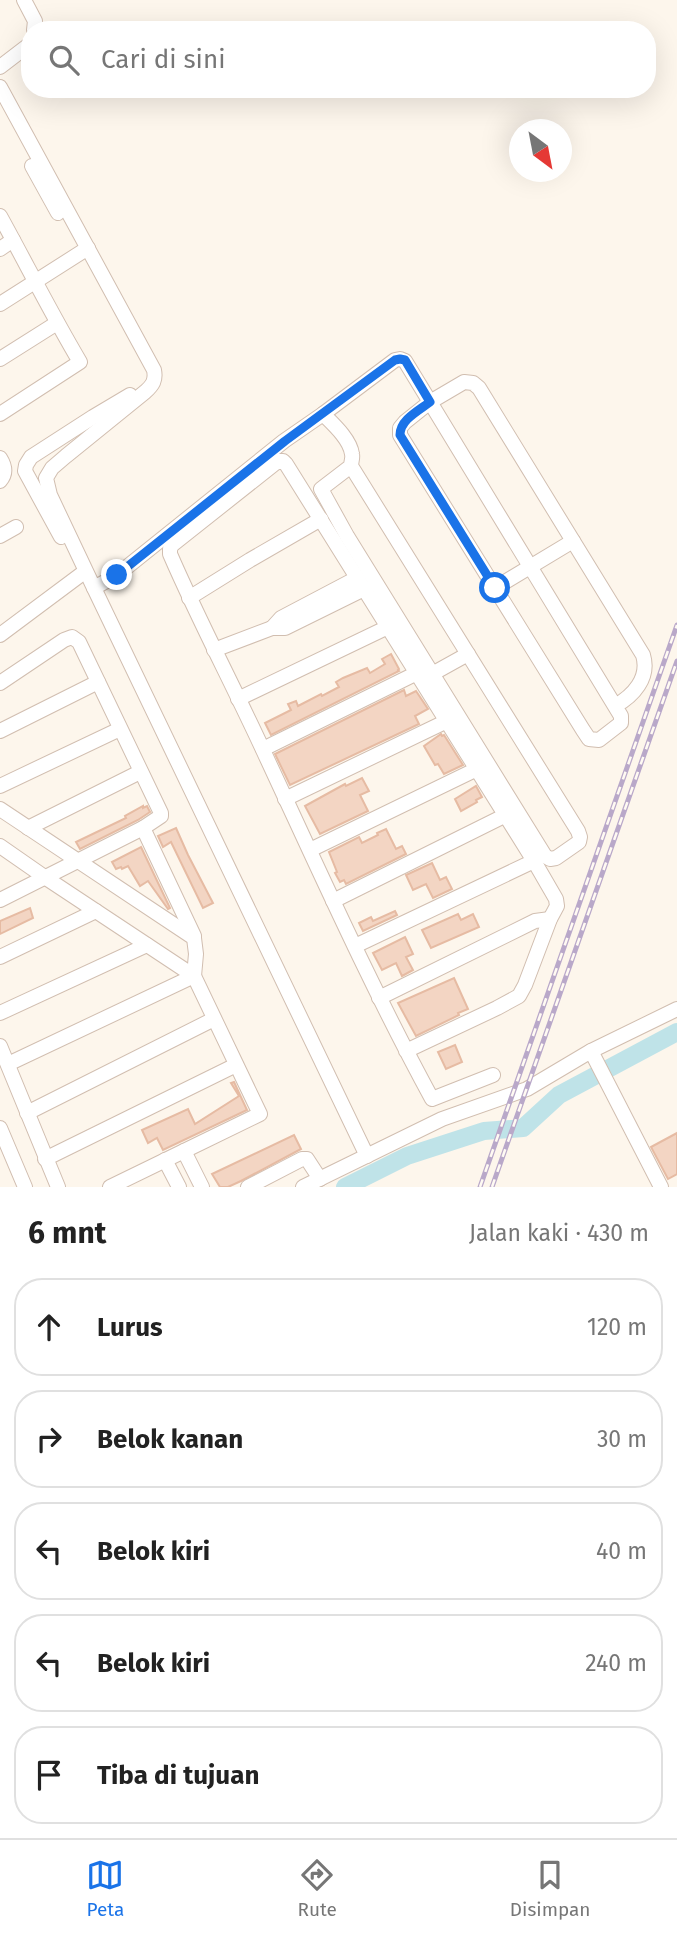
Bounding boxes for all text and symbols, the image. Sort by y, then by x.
search box [21,21,656,98]
icon: search [45,41,83,79]
text: Cari di sini [101,44,226,75]
north arrow [509,119,572,182]
route end [101,559,132,590]
route start [479,572,510,603]
text: 6 mnt [28,1215,106,1251]
text: Jalan kaki · 430 m [469,1219,649,1247]
icon: ahead [30,1308,68,1346]
text: Lurus [97,1312,163,1343]
text: 120 m [587,1313,647,1341]
icon: right [30,1420,68,1458]
text: Belok kanan [97,1424,243,1455]
text: 30 m [597,1425,647,1453]
icon: left [30,1532,68,1570]
text: Belok kiri [97,1536,210,1567]
text: 40 m [596,1537,647,1565]
icon: left [30,1644,68,1682]
text: Belok kiri [97,1648,210,1679]
text: 240 m [585,1649,647,1677]
icon: arrive [30,1756,68,1794]
text: Tiba di tujuan [97,1760,259,1791]
tab: Peta [86,1856,124,1921]
tab: Rute [297,1856,337,1921]
tab: Disimpan [510,1856,591,1921]

